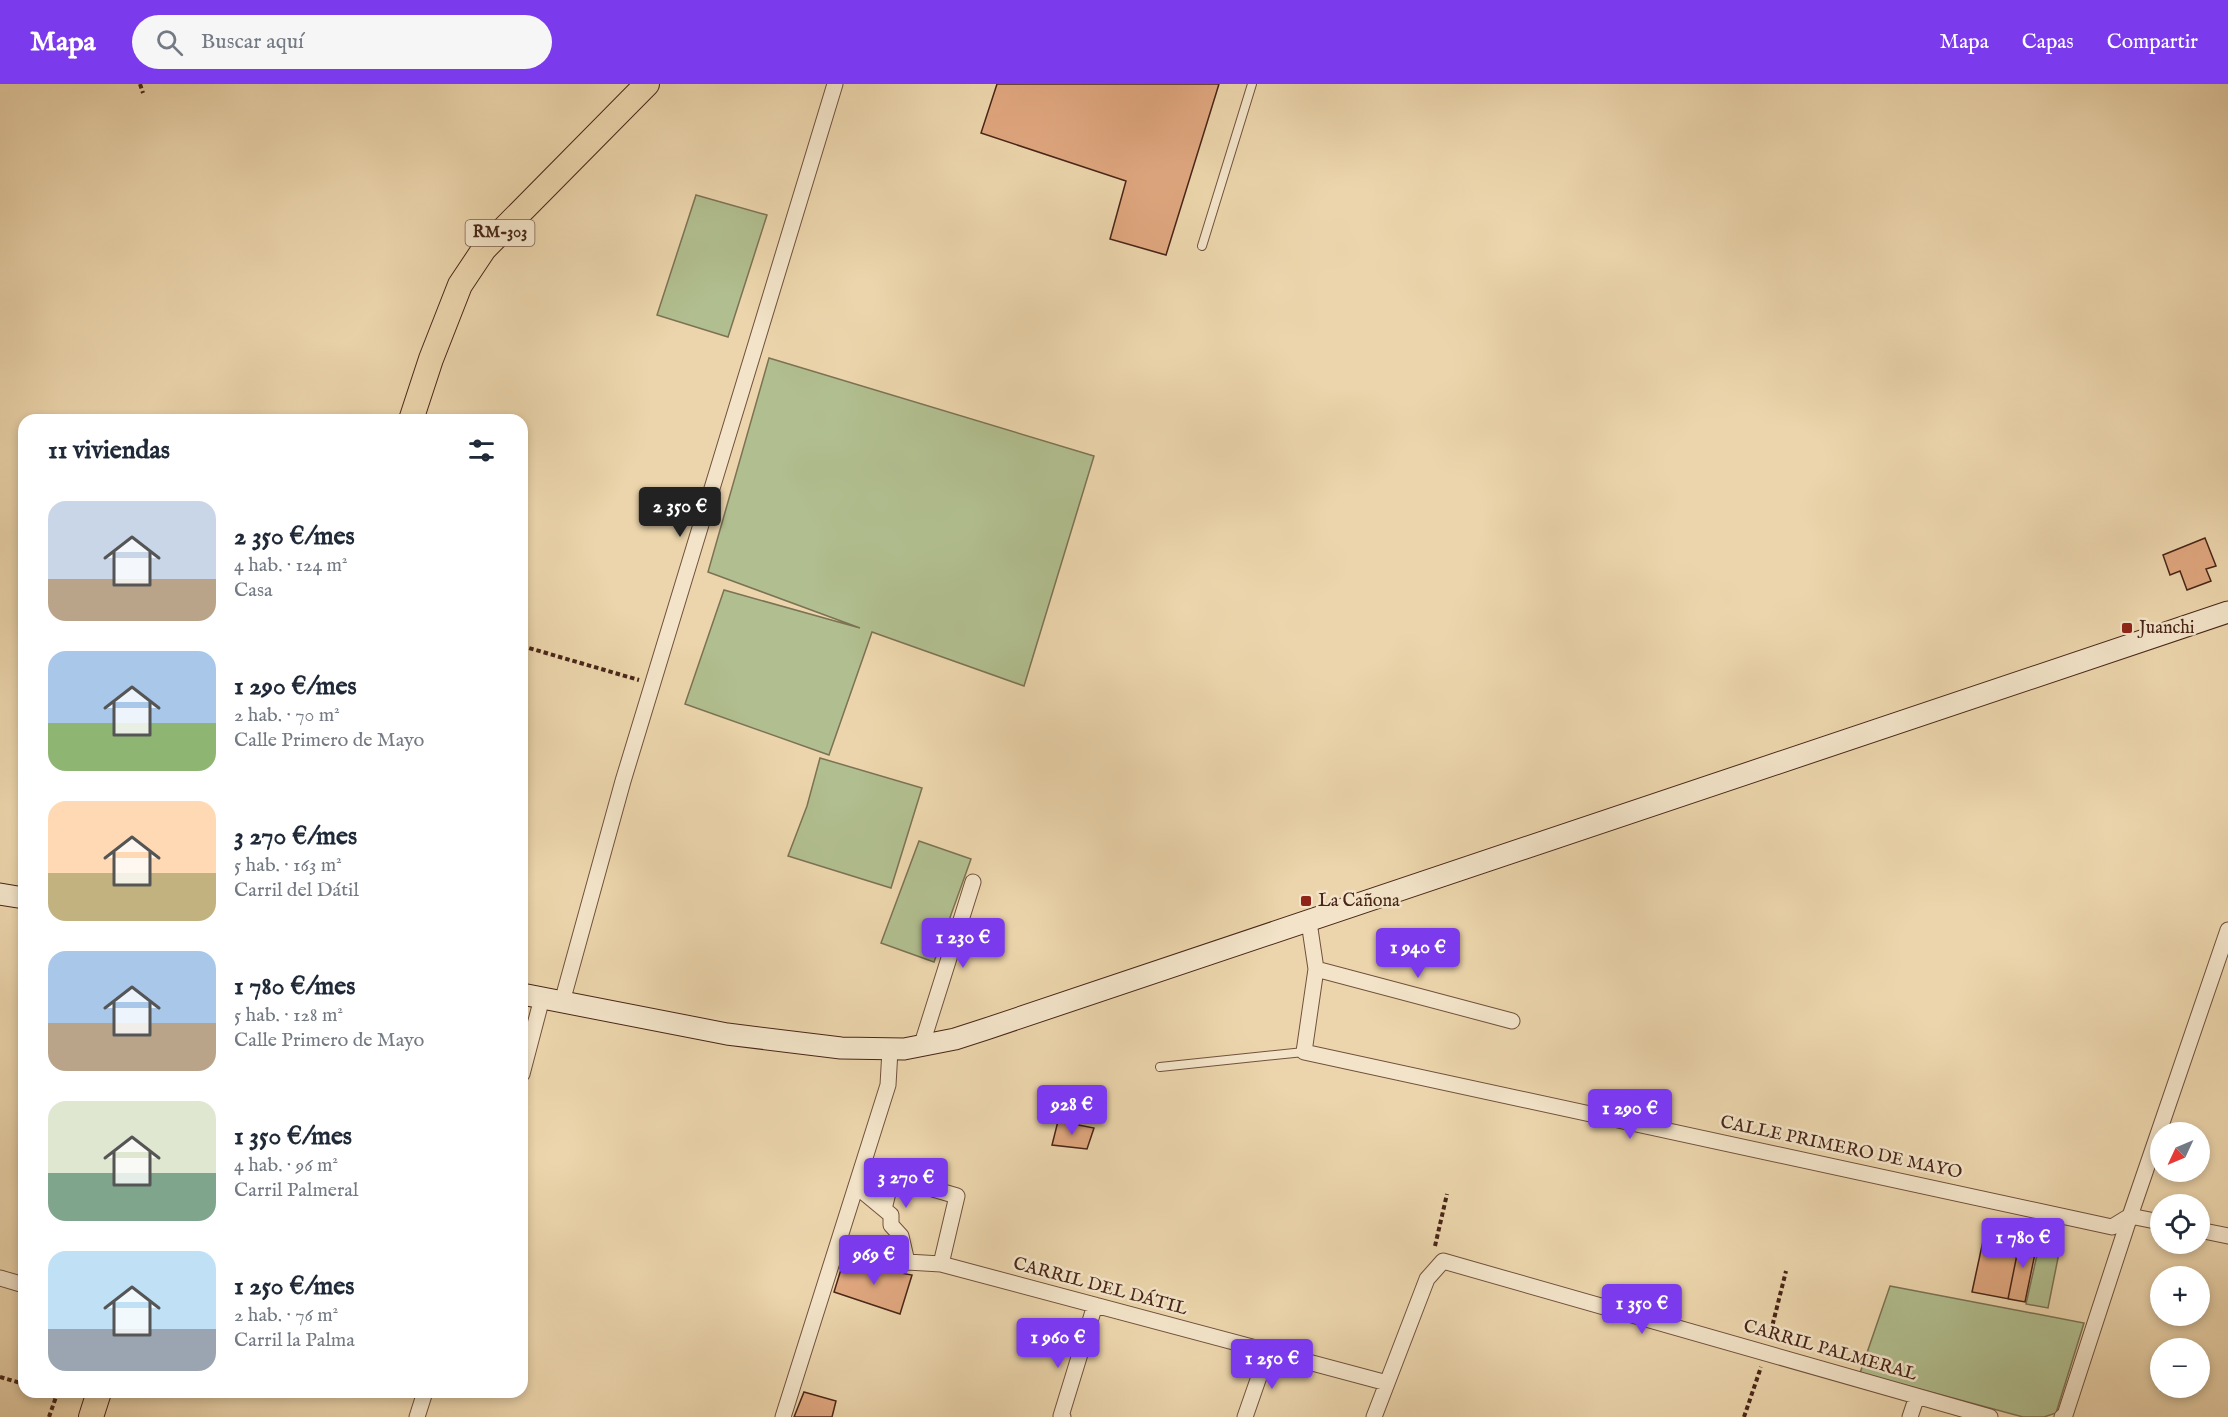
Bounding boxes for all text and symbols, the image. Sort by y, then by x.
search box [132,15,552,69]
text: Mapa [30,25,96,60]
icon: search [153,26,186,59]
text: Buscar aquí [201,28,304,56]
text: Mapa [1940,29,1989,56]
text: Capas [2022,29,2074,56]
text: Compartir [2107,29,2198,56]
road number: RM-303 [466,220,534,246]
text: 11 viviendas [48,434,170,467]
icon: filters [465,434,498,467]
pin: 2 350 € [625,487,735,538]
text: 2 350 € [653,494,707,519]
text: 2 350 €/mes [234,520,355,553]
icon: home [96,525,168,597]
text: 4 hab. · 124 m² [234,553,348,578]
text: Casa [234,578,273,603]
place label: Juanchi [2137,617,2195,640]
marker: Juanchi [2120,621,2134,635]
text: 1 290 €/mes [234,670,357,703]
icon: home [96,675,168,747]
text: 2 hab. · 70 m² [234,703,340,728]
text: Calle Primero de Mayo [234,728,424,753]
text: 3 270 €/mes [234,820,357,853]
icon: home [96,825,168,897]
text: 5 hab. · 163 m² [234,853,342,878]
text: Carril del Dátil [234,878,359,903]
place label: La Cañona [1318,890,1400,913]
marker: La Cañona [1299,894,1313,908]
pin: 1 230 € [908,918,1018,969]
text: 1 230 € [936,925,990,950]
pin: 1 940 € [1363,928,1473,979]
text: 1 940 € [1390,935,1446,960]
text: 1 780 €/mes [234,970,355,1003]
icon: home [96,975,168,1047]
text: 5 hab. · 128 m² [234,1003,343,1028]
text: Calle Primero de Mayo [234,1028,424,1053]
pin: 928 € [1030,1085,1114,1136]
pin: 1 290 € [1575,1089,1685,1140]
text: 928 € [1051,1092,1093,1117]
text: 1 290 € [1602,1096,1658,1121]
street label: CALLE PRIMERO DE MAYO [1718,1111,1964,1185]
text: 1 350 €/mes [234,1120,352,1153]
north arrow [2150,1122,2210,1182]
map controls [2150,1122,2210,1398]
icon: home [96,1125,168,1197]
text: 4 hab. · 96 m² [234,1153,338,1178]
pin: 3 270 € [851,1158,961,1209]
text: 3 270 € [878,1165,934,1190]
text: Carril Palmeral [234,1178,358,1203]
button: locate [2150,1194,2210,1254]
pin: 1 780 € [1968,1218,2078,1269]
text: 1 780 € [1996,1225,2050,1250]
pin: 969 € [832,1235,916,1286]
text: 969 € [853,1242,895,1267]
street label: CARRIL DEL DÁTIL [1010,1251,1190,1321]
button: + [2150,1266,2210,1326]
text: 1 250 €/mes [234,1270,354,1303]
icon: home [96,1275,168,1347]
pin: 1 350 € [1587,1284,1697,1335]
text: 1 350 € [1616,1291,1668,1316]
text: 2 hab. · 76 m² [234,1303,338,1328]
street label: CARRIL PALMERAL [1741,1315,1920,1387]
pin: 1 960 € [1003,1318,1113,1369]
text: 1 960 € [1031,1325,1085,1350]
text: Carril la Palma [234,1328,355,1353]
button: − [2150,1338,2210,1398]
pin: 1 250 € [1217,1339,1327,1390]
text: 1 250 € [1245,1346,1299,1371]

